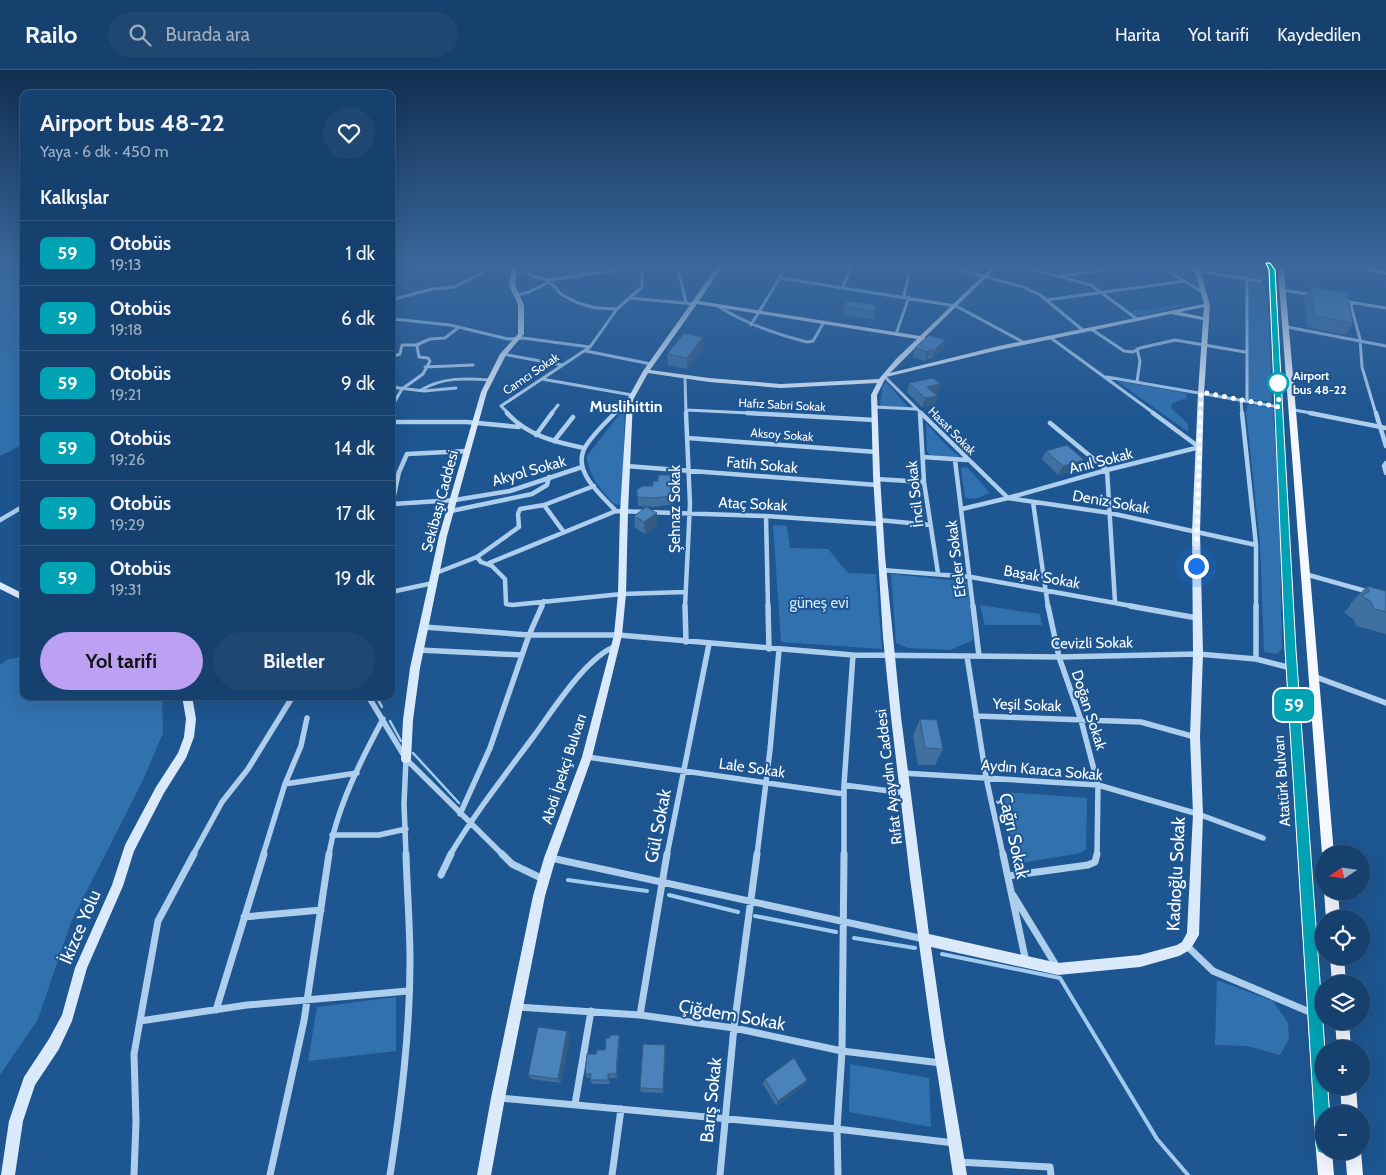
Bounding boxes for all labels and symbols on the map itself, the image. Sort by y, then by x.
street label: Camcı Sokak [500,349,562,398]
place label: Airport bus 48-22 [1293,368,1347,397]
marker: Airport bus 48-22 [1267,372,1289,394]
street label: Hafız Sabri Sokak [738,395,827,414]
district label: Muslihittin [589,397,663,416]
street label: Hasat Sokak [925,404,980,458]
street label: Aksoy Sokak [750,425,815,444]
street label: Anıl Sokak [1067,444,1135,478]
street label: Sekibaşı Caddesi [418,448,462,554]
street label: Akyol Sokak [490,452,568,490]
street label: Fatih Sokak [726,453,799,477]
street label: İncil Sokak [902,460,927,528]
street label: Şehnaz Sokak [666,465,684,553]
street label: Deniz Sokak [1071,486,1151,518]
street label: Ataç Sokak [718,493,788,515]
street label: Efeler Sokak [942,519,970,599]
your location [1184,554,1209,579]
street label: Başak Sokak [1002,561,1082,593]
park label: güneş evi [789,594,849,612]
street label: Cevizli Sokak [1051,633,1133,653]
street label: Doğan Sokak [1068,668,1110,753]
line badge: 59 [1272,689,1316,721]
street label: Yeşil Sokak [991,695,1062,715]
street label: Rıfat Ayaydın Caddesi [872,708,906,846]
street label: Abdi İpekçi Bulvarı [537,711,590,826]
street label: Atatürk Bulvarı [1270,735,1294,827]
street label: Lale Sokak [718,754,787,782]
street label: Aydın Karaca Sokak [981,756,1104,784]
street label: Gül Sokak [640,786,676,865]
street label: Çağrı Sokak [994,791,1034,882]
street label: Kadıoğlu Sokak [1162,815,1190,932]
north arrow [1315,845,1370,900]
street label: İkizce Yolu [55,887,105,967]
street label: Çiğdem Sokak [677,995,788,1035]
street label: Barış Sokak [696,1055,727,1144]

